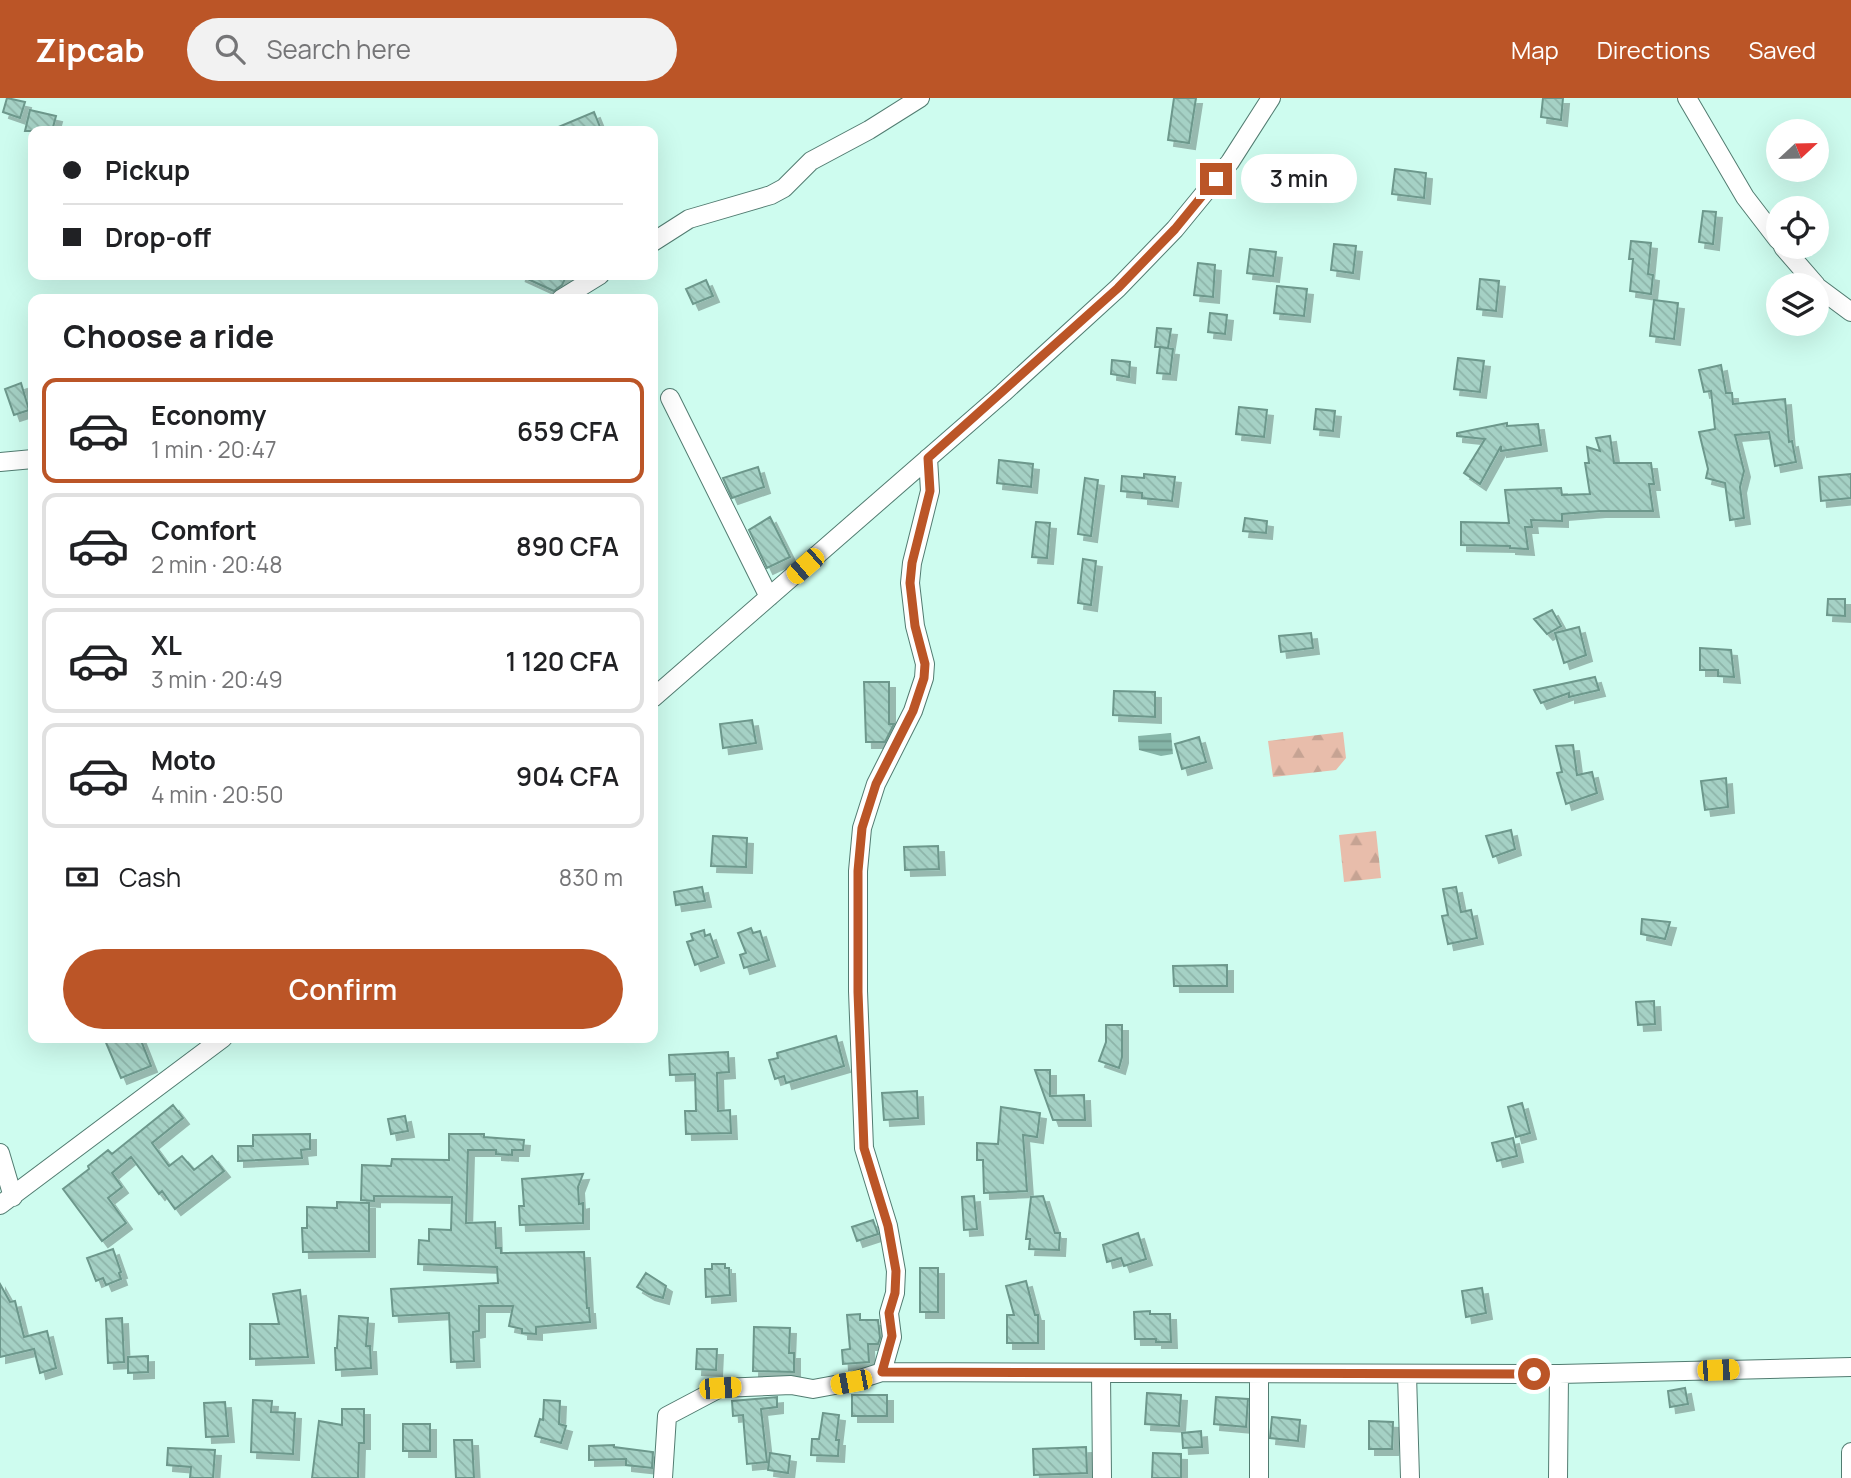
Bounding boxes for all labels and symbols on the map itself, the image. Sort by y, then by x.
north arrow [1766,119,1829,182]
callout: 3 min [1240,154,1356,204]
route end [1200,163,1232,195]
car [783,544,828,588]
route start [1518,1358,1550,1390]
car [1697,1359,1740,1381]
car [829,1368,874,1396]
car [699,1376,742,1400]

